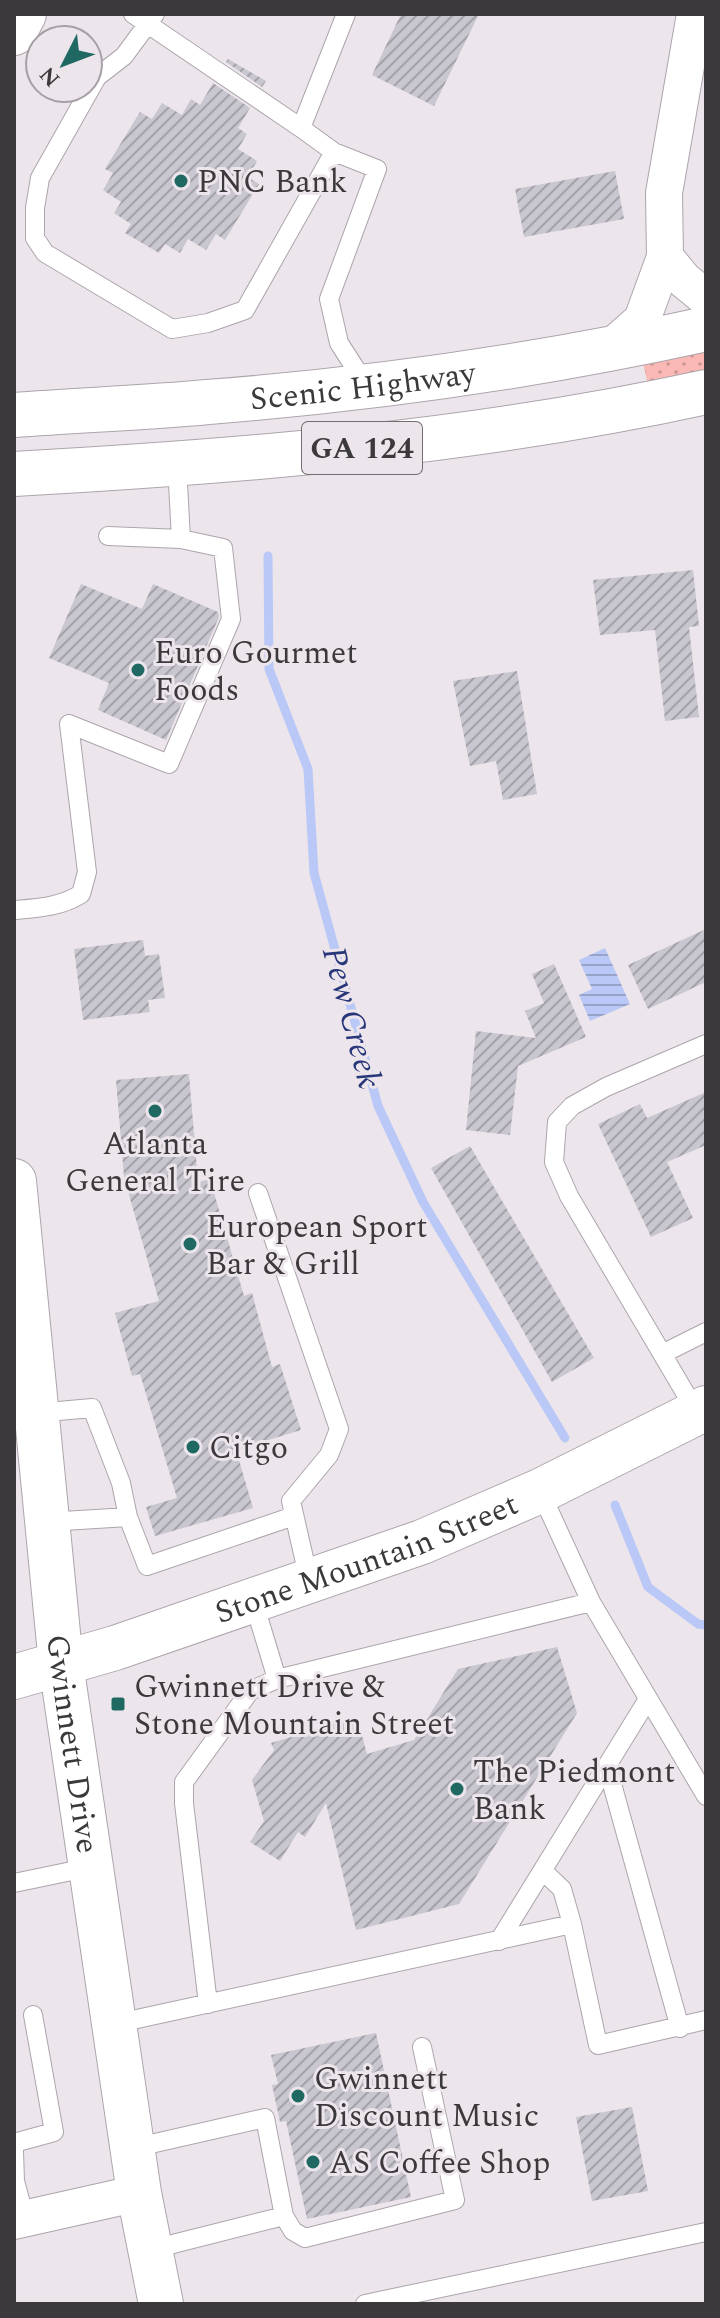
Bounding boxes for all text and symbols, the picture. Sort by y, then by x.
north arrow [24,24,104,104]
text: N [32,59,69,94]
place label: PNC Bank [197,158,347,207]
marker: PNC Bank [172,172,190,190]
street label: Scenic Highway [248,349,481,424]
road number: GA 124 [302,422,422,474]
place label: Euro Gourmet Foods [154,629,358,715]
marker: Euro Gourmet Foods [129,661,147,679]
water label: Pew Creek [307,941,395,1095]
marker: Atlanta General Tire [146,1102,164,1120]
place label: Atlanta General Tire [65,1120,245,1206]
place label: European Sport Bar & Grill [206,1203,428,1289]
marker: European Sport Bar & Grill [181,1235,199,1253]
place label: Citgo [209,1424,288,1473]
marker: Citgo [184,1438,202,1456]
street label: Stone Mountain Street [208,1480,526,1638]
street label: Gwinnett Drive [32,1632,112,1857]
place label: Gwinnett Drive & Stone Mountain Street [134,1663,454,1749]
marker: Gwinnett Drive & Stone Mountain Street [109,1695,127,1713]
place label: The Piedmont Bank [473,1748,675,1834]
marker: The Piedmont Bank [448,1780,466,1798]
place label: Gwinnett Discount Music [314,2055,539,2141]
marker: Gwinnett Discount Music [289,2087,307,2105]
place label: AS Coffee Shop [329,2139,550,2188]
marker: AS Coffee Shop [304,2153,322,2171]

